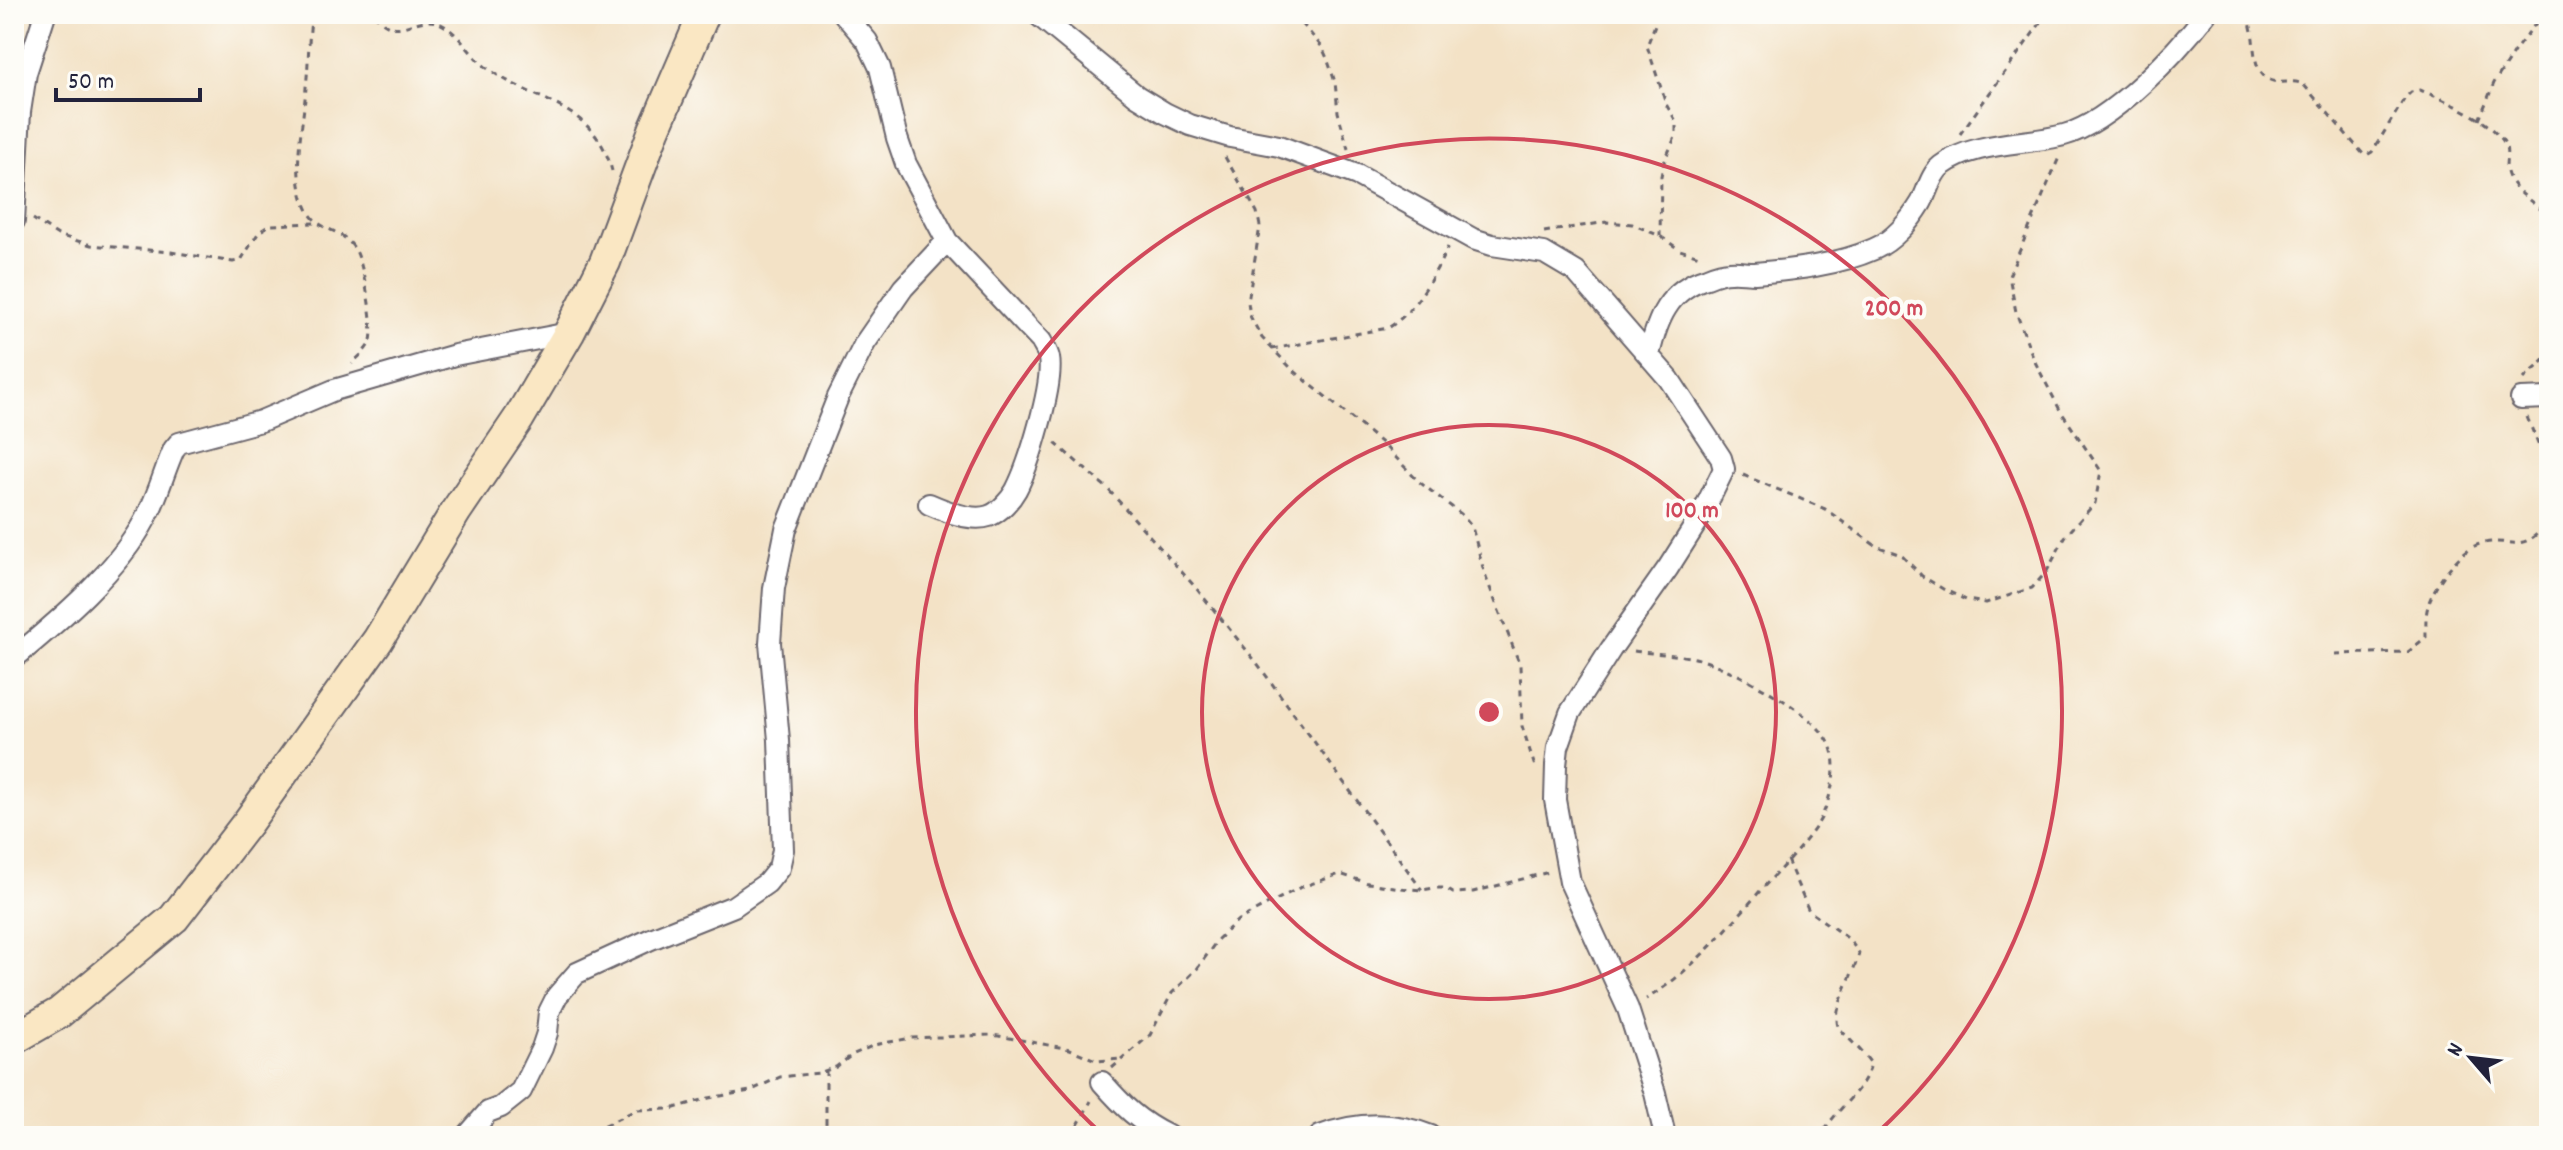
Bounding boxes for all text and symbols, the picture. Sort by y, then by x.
scale bar [56,52,200,102]
text: 50 m [68,66,114,100]
text: 200 m [1865,293,1923,327]
text: 100 m [1665,495,1719,529]
centre of rings [1475,698,1503,726]
north arrow [2431,1018,2511,1098]
text: N [2440,1038,2473,1062]

